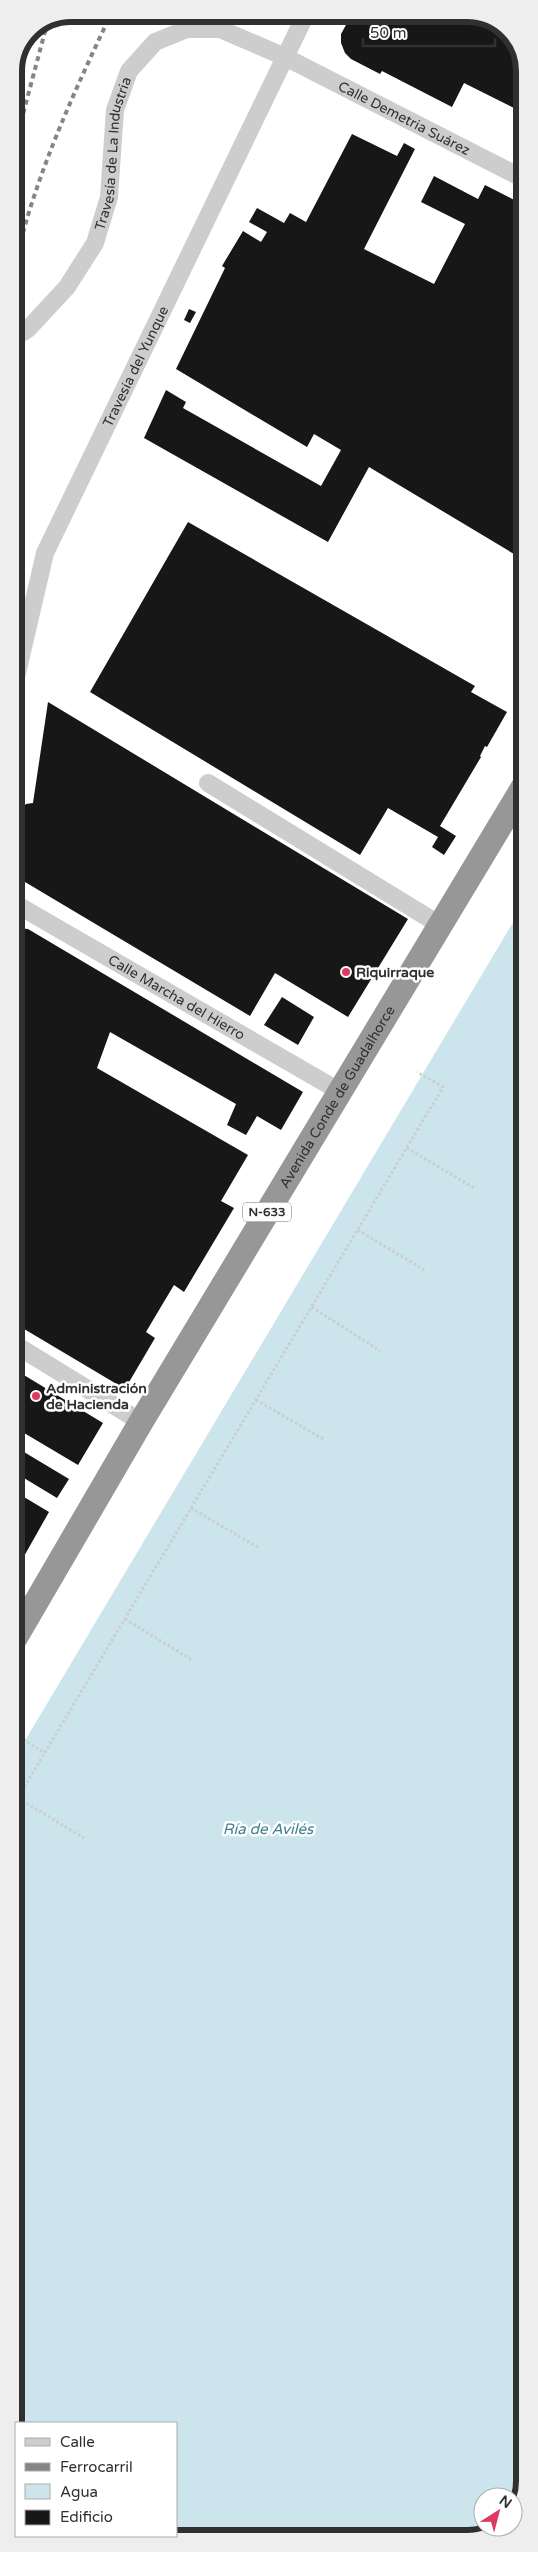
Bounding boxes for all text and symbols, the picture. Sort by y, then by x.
scale bar [363,15,496,47]
text: 50 m [370,24,407,42]
street label: Travesía de La Industria [91,75,135,233]
street label: Calle Demetria Suárez [335,78,473,159]
street label: Travesía del Yunque [99,303,172,430]
street label: Calle Marcha del Hierro [105,951,248,1044]
place label: Riquirraque [356,964,434,981]
marker: Riquirraque [340,966,352,978]
street label: Avenida Conde de Guadalhorce [276,1003,399,1191]
road number: N-633 [243,1202,291,1222]
place label: Administración de Hacienda [46,1380,147,1413]
marker: Administración de Hacienda [30,1390,42,1402]
water label: Ría de Avilés [223,1820,315,1838]
legend [15,2422,178,2537]
text: Calle [60,2433,95,2451]
text: Ferrocarril [60,2458,133,2476]
text: Agua [60,2483,98,2501]
north arrow [473,2487,523,2537]
text: N [496,2492,515,2512]
text: Edificio [60,2508,113,2526]

